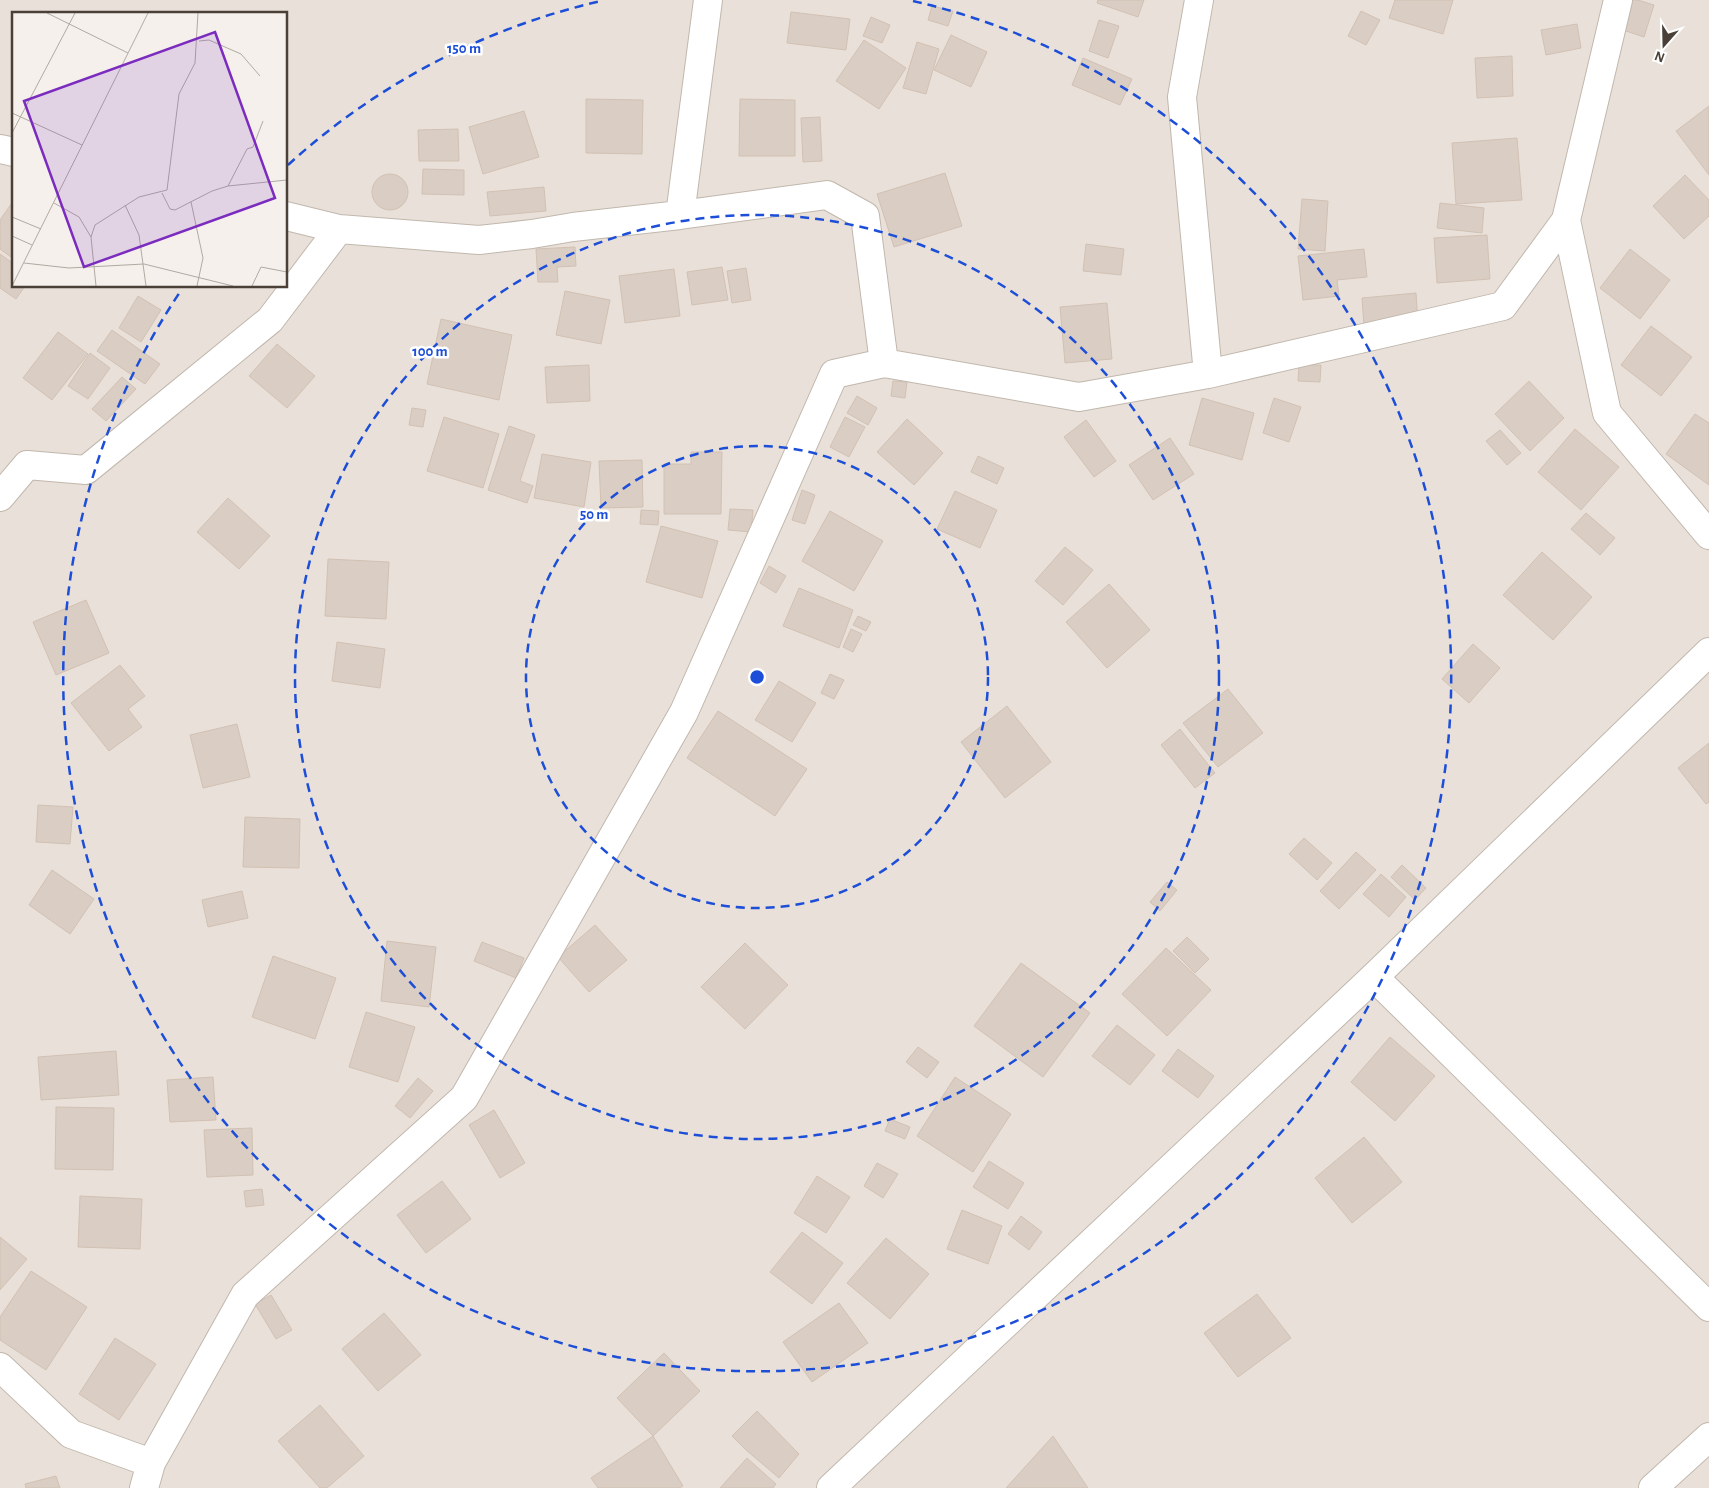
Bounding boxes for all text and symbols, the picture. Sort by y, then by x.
inset map [12,12,288,288]
north arrow [1639,20,1689,70]
text: 150 m [447,41,481,56]
text: N [1653,48,1667,65]
text: 100 m [412,344,448,359]
text: 50 m [580,507,608,522]
centre of rings [748,668,766,686]

